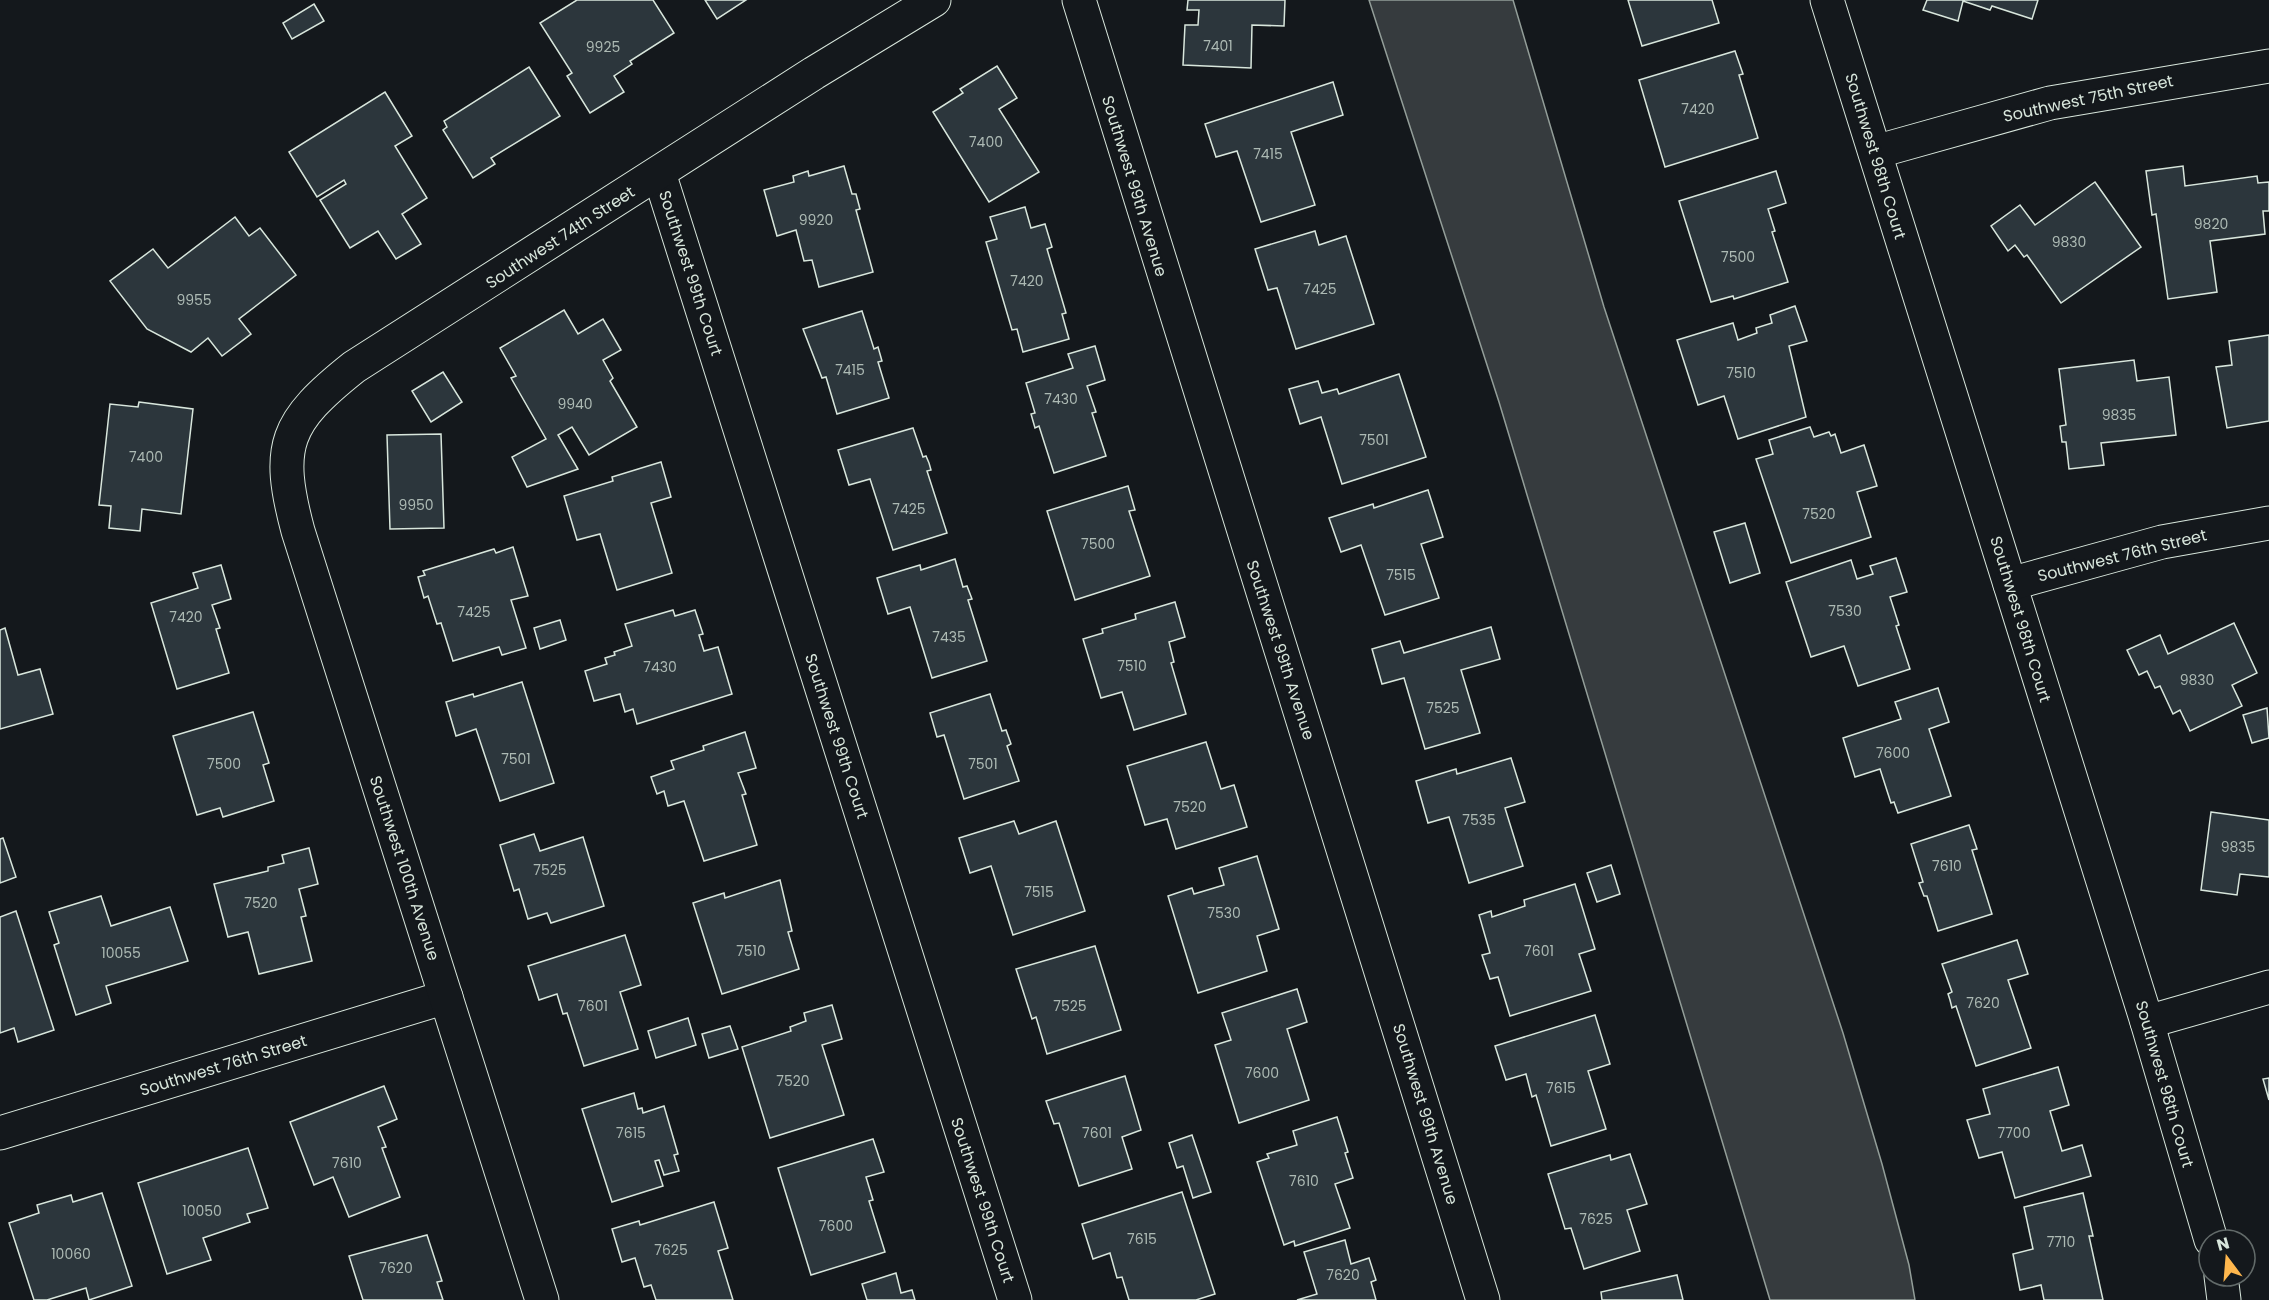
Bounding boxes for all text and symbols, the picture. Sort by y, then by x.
house number: 7401 [1203,36,1233,56]
house number: 9925 [586,37,620,57]
street label: Southwest 75th Street [2001,69,2175,128]
street label: Southwest 98th Court [1839,70,1912,242]
street label: Southwest 99th Avenue [1096,93,1173,279]
house number: 7420 [1681,99,1715,119]
house number: 7400 [969,132,1003,152]
house number: 7415 [1253,144,1283,164]
street label: Southwest 74th Street [481,180,639,294]
street label: Southwest 99th Court [653,188,728,359]
house number: 9920 [799,210,833,230]
house number: 9820 [2194,214,2228,234]
house number: 9830 [2052,232,2086,252]
house number: 7500 [1721,247,1755,267]
house number: 7420 [1010,271,1044,291]
house number: 7425 [1303,279,1337,299]
house number: 9955 [176,290,212,310]
house number: 7415 [835,360,865,380]
house number: 7510 [1726,363,1756,383]
house number: 7430 [1044,389,1078,409]
house number: 9940 [557,394,593,414]
house number: 9835 [2102,405,2136,425]
house number: 7501 [1359,430,1389,450]
house number: 7400 [129,447,163,467]
house number: 9950 [398,495,434,515]
house number: 7425 [892,499,926,519]
house number: 7520 [1802,504,1836,524]
street label: Southwest 76th Street [2035,523,2209,588]
street label: Southwest 98th Court [1984,533,2057,705]
house number: 7500 [1081,534,1115,554]
street label: Southwest 99th Avenue [1241,557,1321,743]
house number: 7515 [1386,565,1416,585]
house number: 7530 [1828,601,1862,621]
house number: 7425 [457,602,491,622]
house number: 7420 [169,607,203,627]
house number: 7435 [932,627,966,647]
street label: Southwest 99th Court [799,651,874,822]
house number: 7510 [1117,656,1147,676]
house number: 7430 [643,657,677,677]
house number: 9830 [2180,670,2214,690]
house number: 7525 [1426,698,1460,718]
house number: 7600 [1876,743,1910,763]
house number: 7501 [501,749,531,769]
house number: 7500 [207,754,241,774]
house number: 7501 [968,754,998,774]
street label: Southwest 100th Avenue [364,773,445,964]
house number: 7520 [1173,797,1207,817]
house number: 7535 [1462,810,1496,830]
house number: 9835 [2221,837,2255,857]
house number: 7610 [1932,856,1962,876]
house number: 7525 [533,860,567,880]
house number: 7515 [1024,882,1054,902]
house number: 7520 [244,893,278,913]
house number: 7530 [1207,903,1241,923]
house number: 7510 [736,941,766,961]
house number: 7601 [1524,941,1554,961]
house number: 10055 [101,943,141,963]
house number: 7620 [1966,993,2000,1013]
house number: 7601 [578,996,608,1016]
house number: 7525 [1053,996,1087,1016]
street label: Southwest 98th Court [2130,998,2199,1170]
street label: Southwest 99th Avenue [1387,1021,1464,1207]
street label: Southwest 76th Street [137,1029,310,1102]
house number: 7600 [1245,1063,1279,1083]
house number: 7520 [776,1071,810,1091]
house number: 7615 [1546,1078,1576,1098]
street label: Southwest 99th Court [945,1115,1020,1286]
house number: 7615 [616,1123,646,1143]
house number: 7601 [1082,1123,1112,1143]
house number: 7700 [1998,1123,2030,1143]
house number: 7610 [332,1153,362,1173]
house number: 7610 [1289,1171,1319,1191]
house number: 10050 [182,1201,222,1221]
house number: 7625 [1579,1209,1613,1229]
house number: 7600 [819,1216,853,1236]
north arrow [2197,1228,2257,1288]
house number: 7615 [1127,1229,1157,1249]
text: N [2214,1231,2232,1257]
house number: 7710 [2047,1232,2075,1252]
house number: 7625 [654,1240,688,1260]
house number: 10060 [51,1244,91,1264]
house number: 7620 [379,1258,413,1278]
house number: 7620 [1326,1265,1360,1285]

